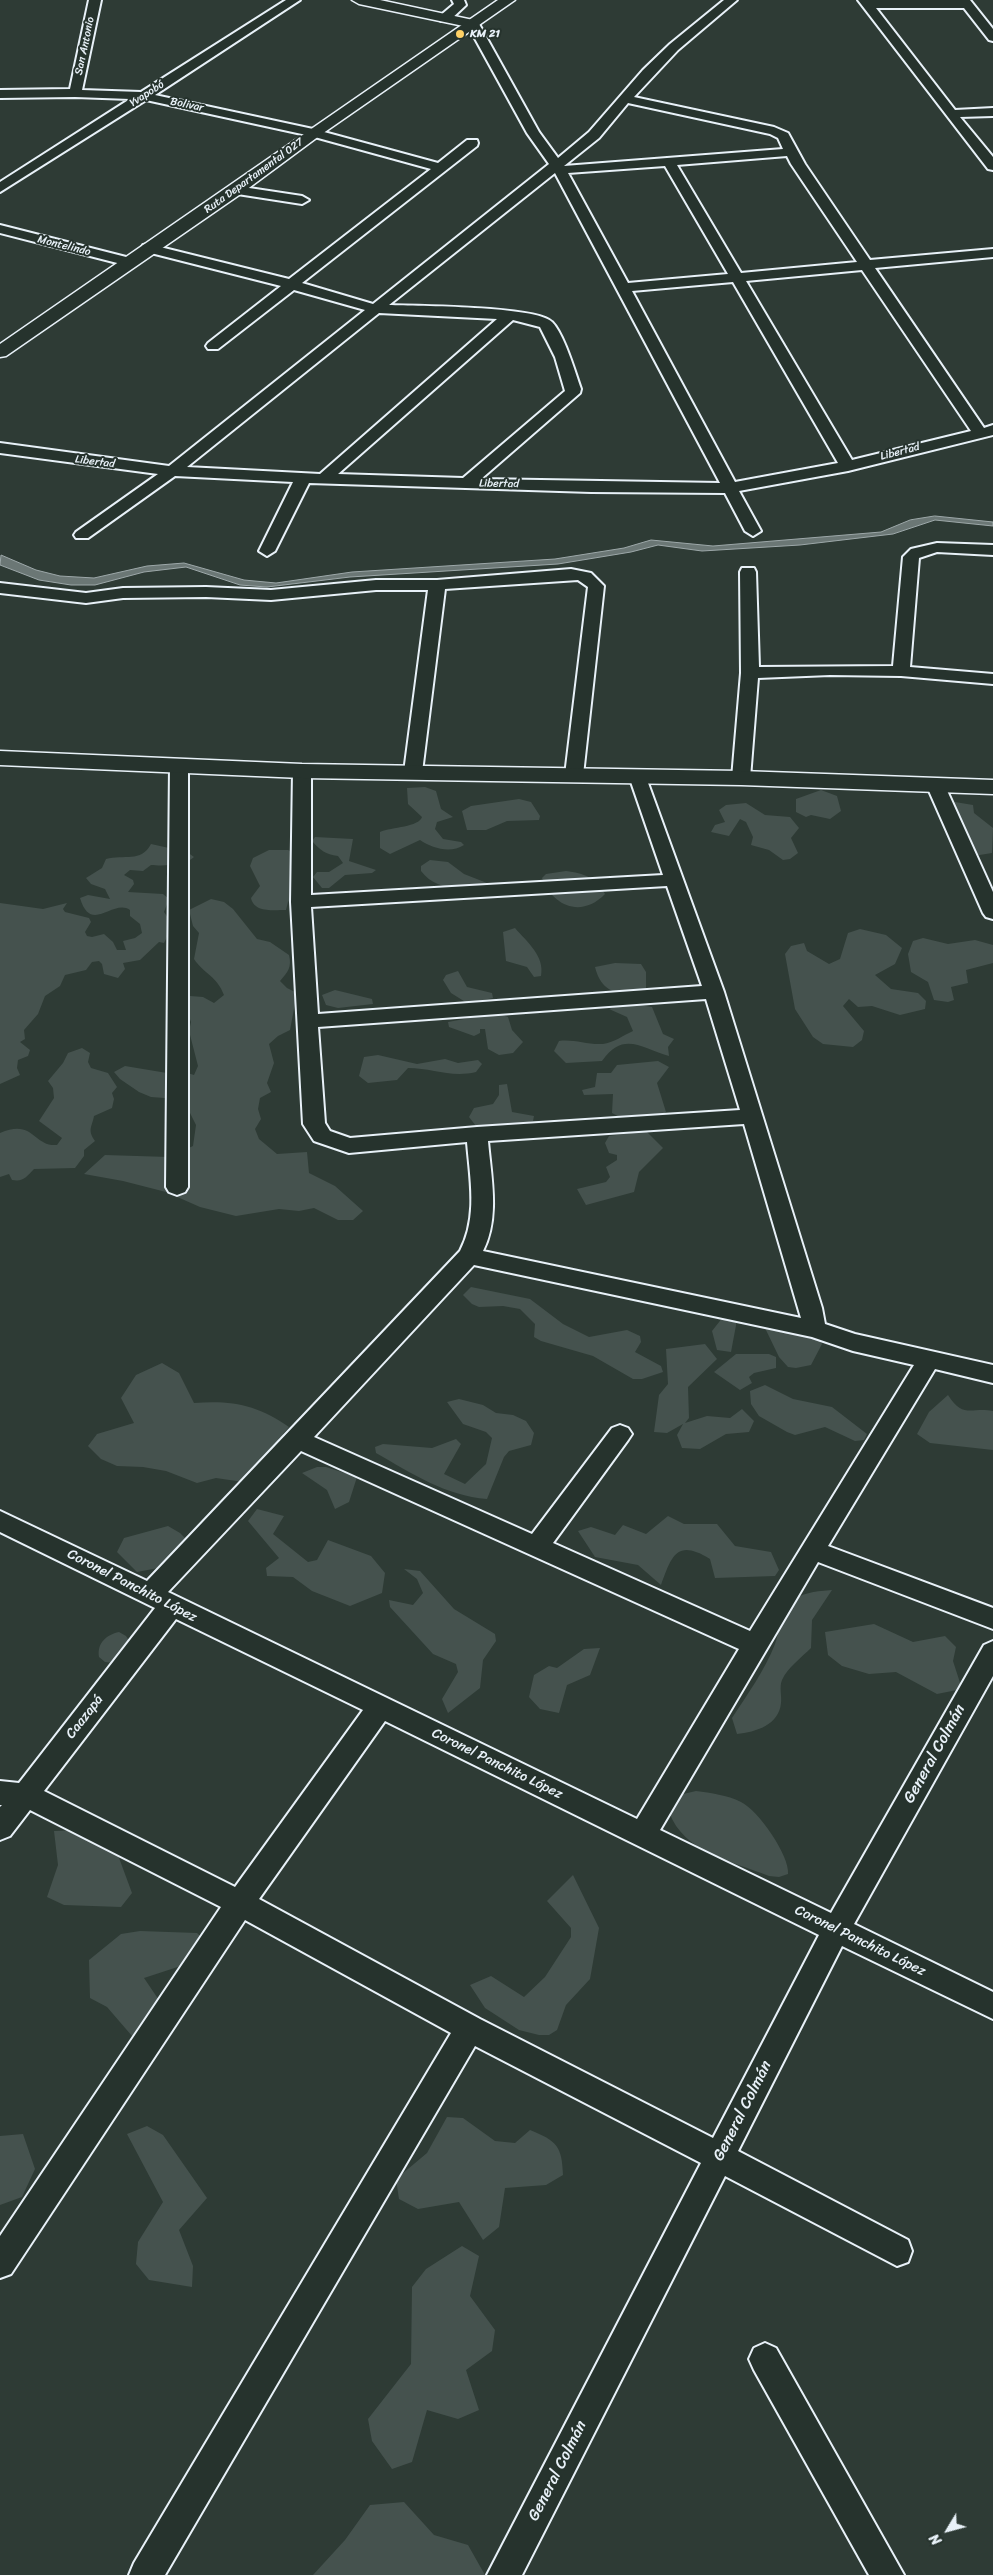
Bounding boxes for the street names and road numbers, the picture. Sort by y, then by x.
street label: San Antonio [72,16,98,76]
street label: Yvapobó [127,78,167,110]
street label: Bolivar [169,95,205,115]
street label: Ruta Departamental 027 [202,136,306,216]
street label: Montelindo [36,233,92,259]
street label: Libertad [879,440,921,464]
street label: Libertad [74,453,116,471]
street label: Libertad [479,477,519,491]
street label: Coronel Panchito López [64,1546,200,1626]
street label: Caazapá [63,1692,107,1742]
street label: General Colmán [900,1701,970,1807]
street label: Coronel Panchito López [429,1725,565,1803]
street label: Coronel Panchito López [792,1902,928,1980]
street label: General Colmán [709,2058,777,2164]
street label: General Colmán [524,2418,592,2524]

